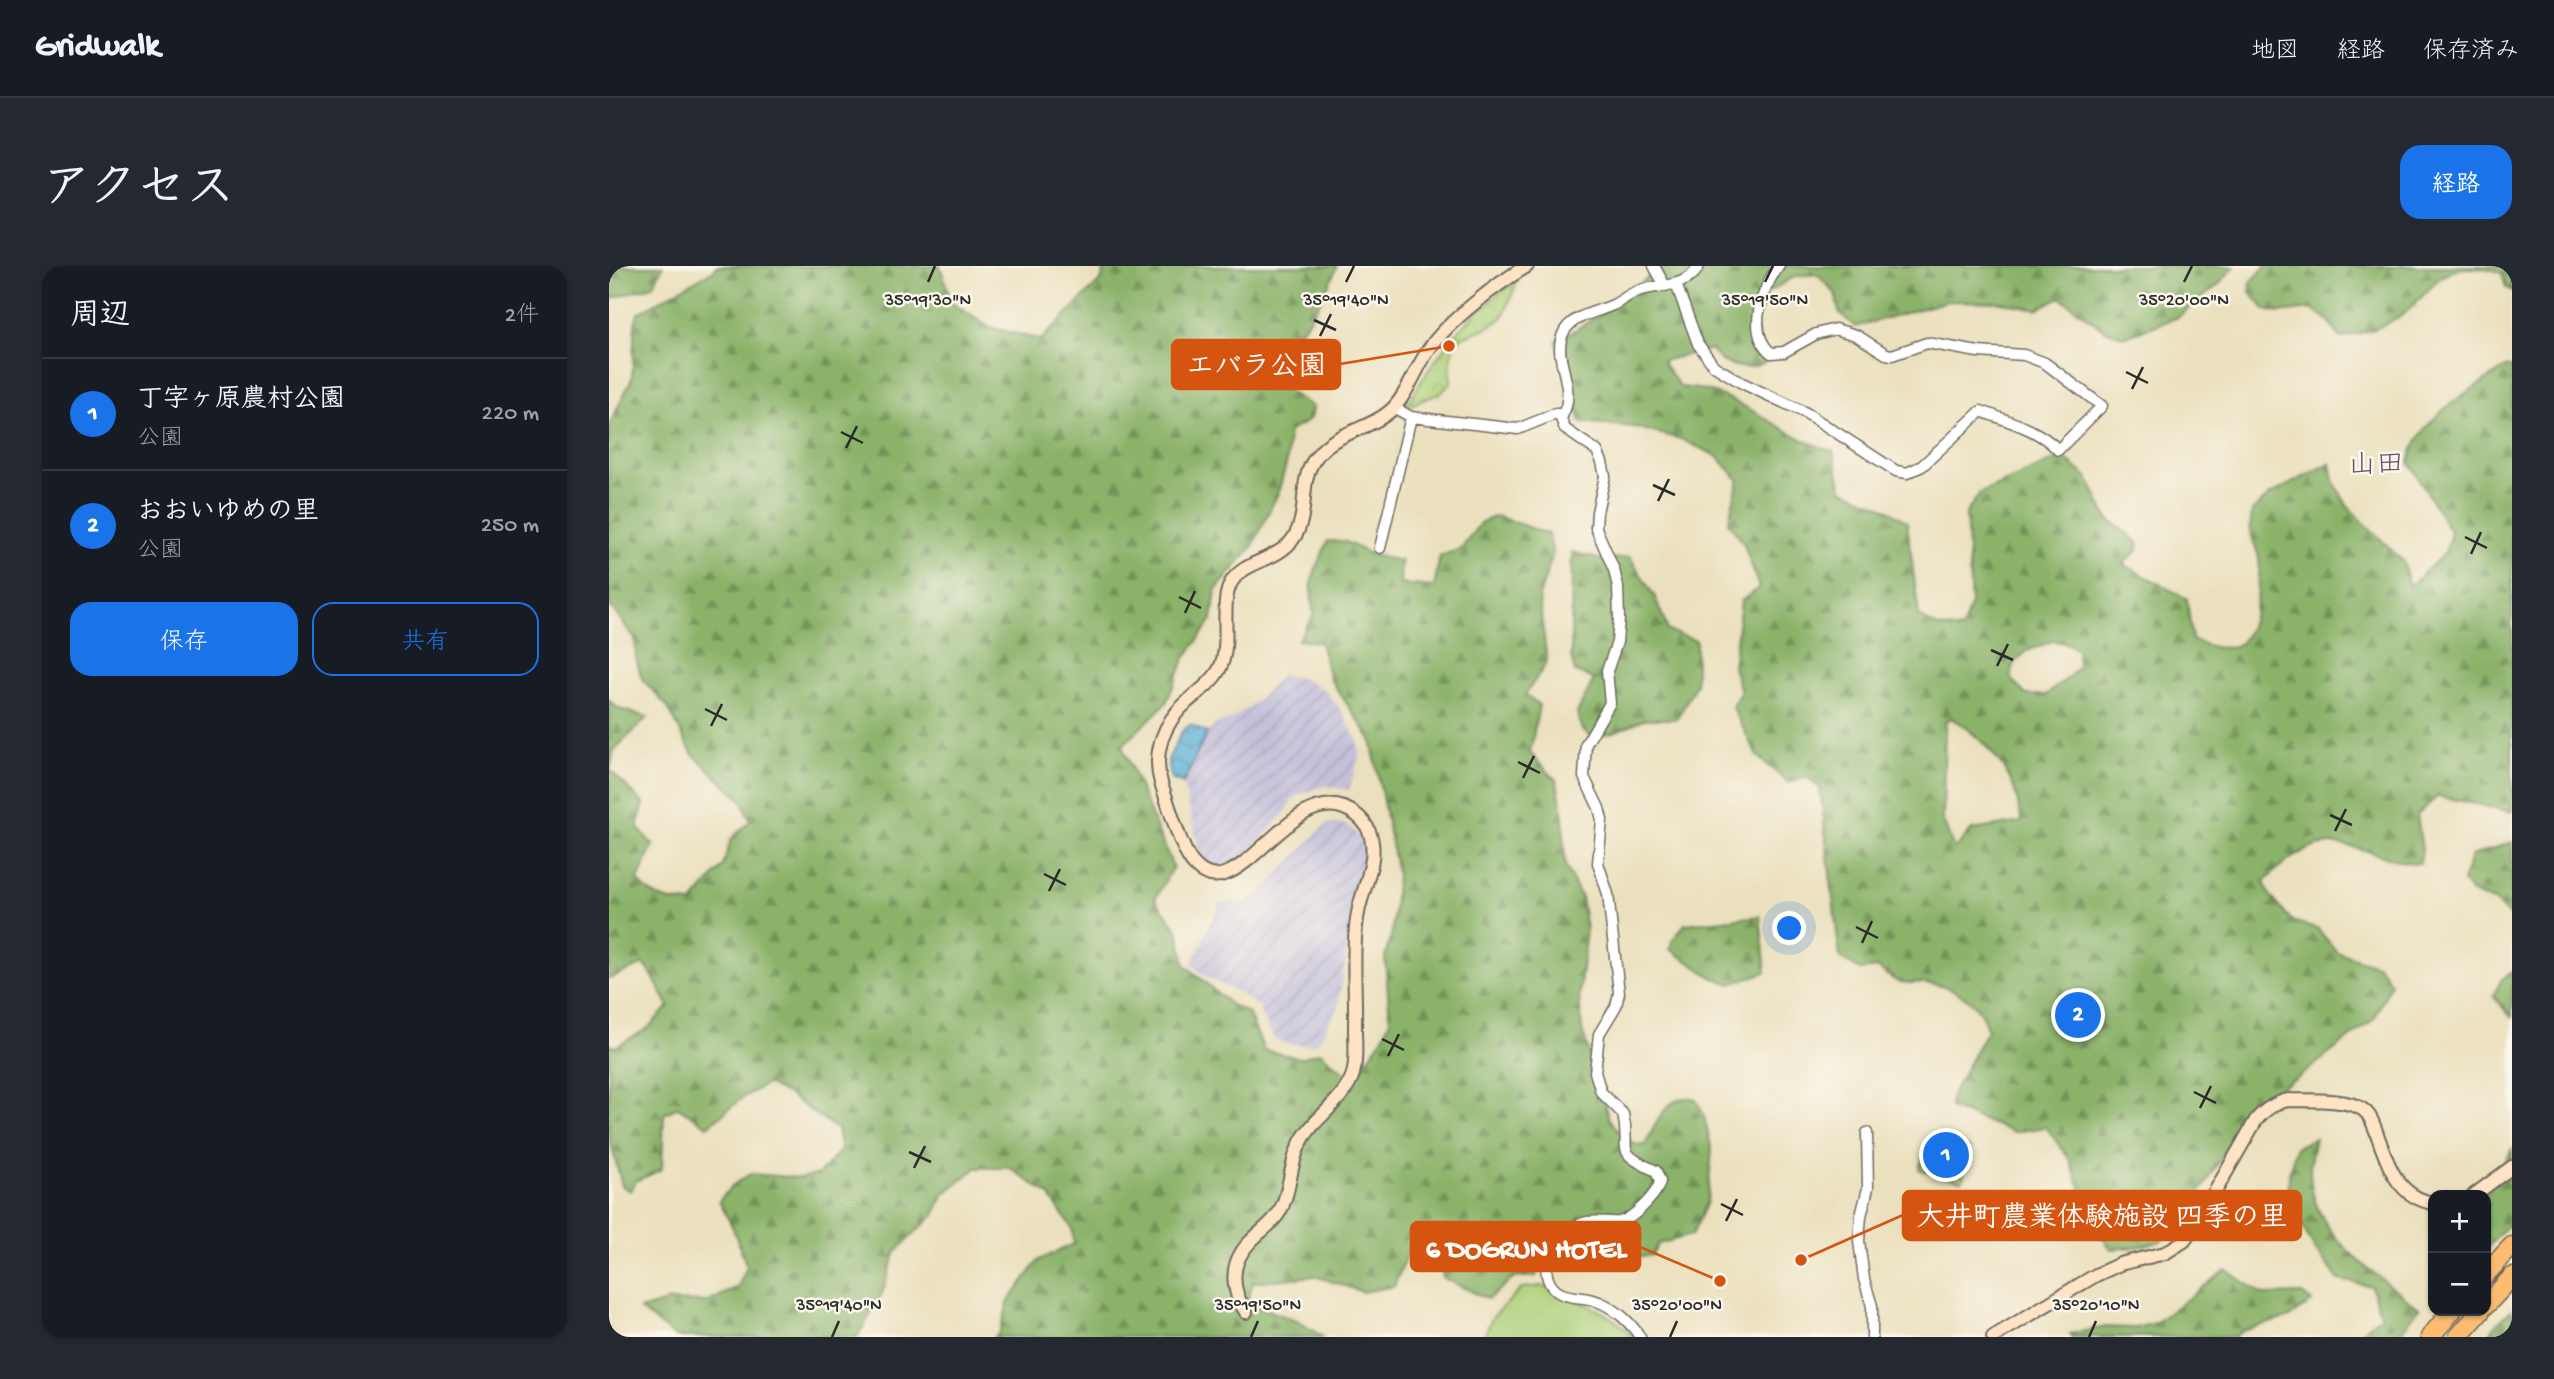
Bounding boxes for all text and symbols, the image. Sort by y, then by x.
text: Gridwalk [35,29,160,67]
text: 地図 [2251,38,2299,67]
text: 経路 [2337,38,2385,67]
text: 保存済み [2423,38,2519,67]
button: 経路 [2400,145,2512,219]
text: アクセス [42,163,235,221]
text: 35°19'30"N [884,291,971,312]
text: 35°19'40"N [1302,291,1389,312]
text: 35°19'50"N [1721,291,1808,312]
text: 35°20'00"N [2138,291,2229,312]
text: 周辺 [70,300,130,335]
text: 2件 [505,303,539,330]
callout: エバラ公園 [1172,340,1340,389]
text: エバラ公園 [1186,352,1326,385]
text: 丁字ヶ原農村公園 [137,386,345,417]
text: 1 [88,401,98,428]
text: 220 m [482,401,539,428]
text: 公園 [137,426,183,453]
district label: 山田 [2348,450,2404,483]
text: おおいゆめの里 [137,498,319,529]
text: 2 [87,513,99,540]
text: 250 m [481,513,539,540]
text: 公園 [137,538,183,565]
button: 保存 [70,602,298,676]
button: 共有 [312,602,539,676]
your location [1772,911,1806,945]
pin: 2 [2055,989,2101,1041]
pin: 1 [1923,1129,1969,1181]
map controls [2428,1190,2491,1316]
button: + [2428,1190,2491,1253]
callout: 大井町農業体験施設 四季の里 [1903,1191,2301,1240]
text: 大井町農業体験施設 四季の里 [1917,1201,2287,1236]
callout: 6 DOGRUN HOTEL [1411,1222,1640,1271]
text: 6 DOGRUN HOTEL [1426,1235,1628,1268]
button: − [2428,1253,2491,1316]
text: 35°19'40"N [795,1296,882,1317]
text: 35°19'50"N [1214,1296,1301,1317]
text: 35°20'00"N [1631,1296,1722,1317]
text: 35°20'10"N [2051,1296,2140,1317]

